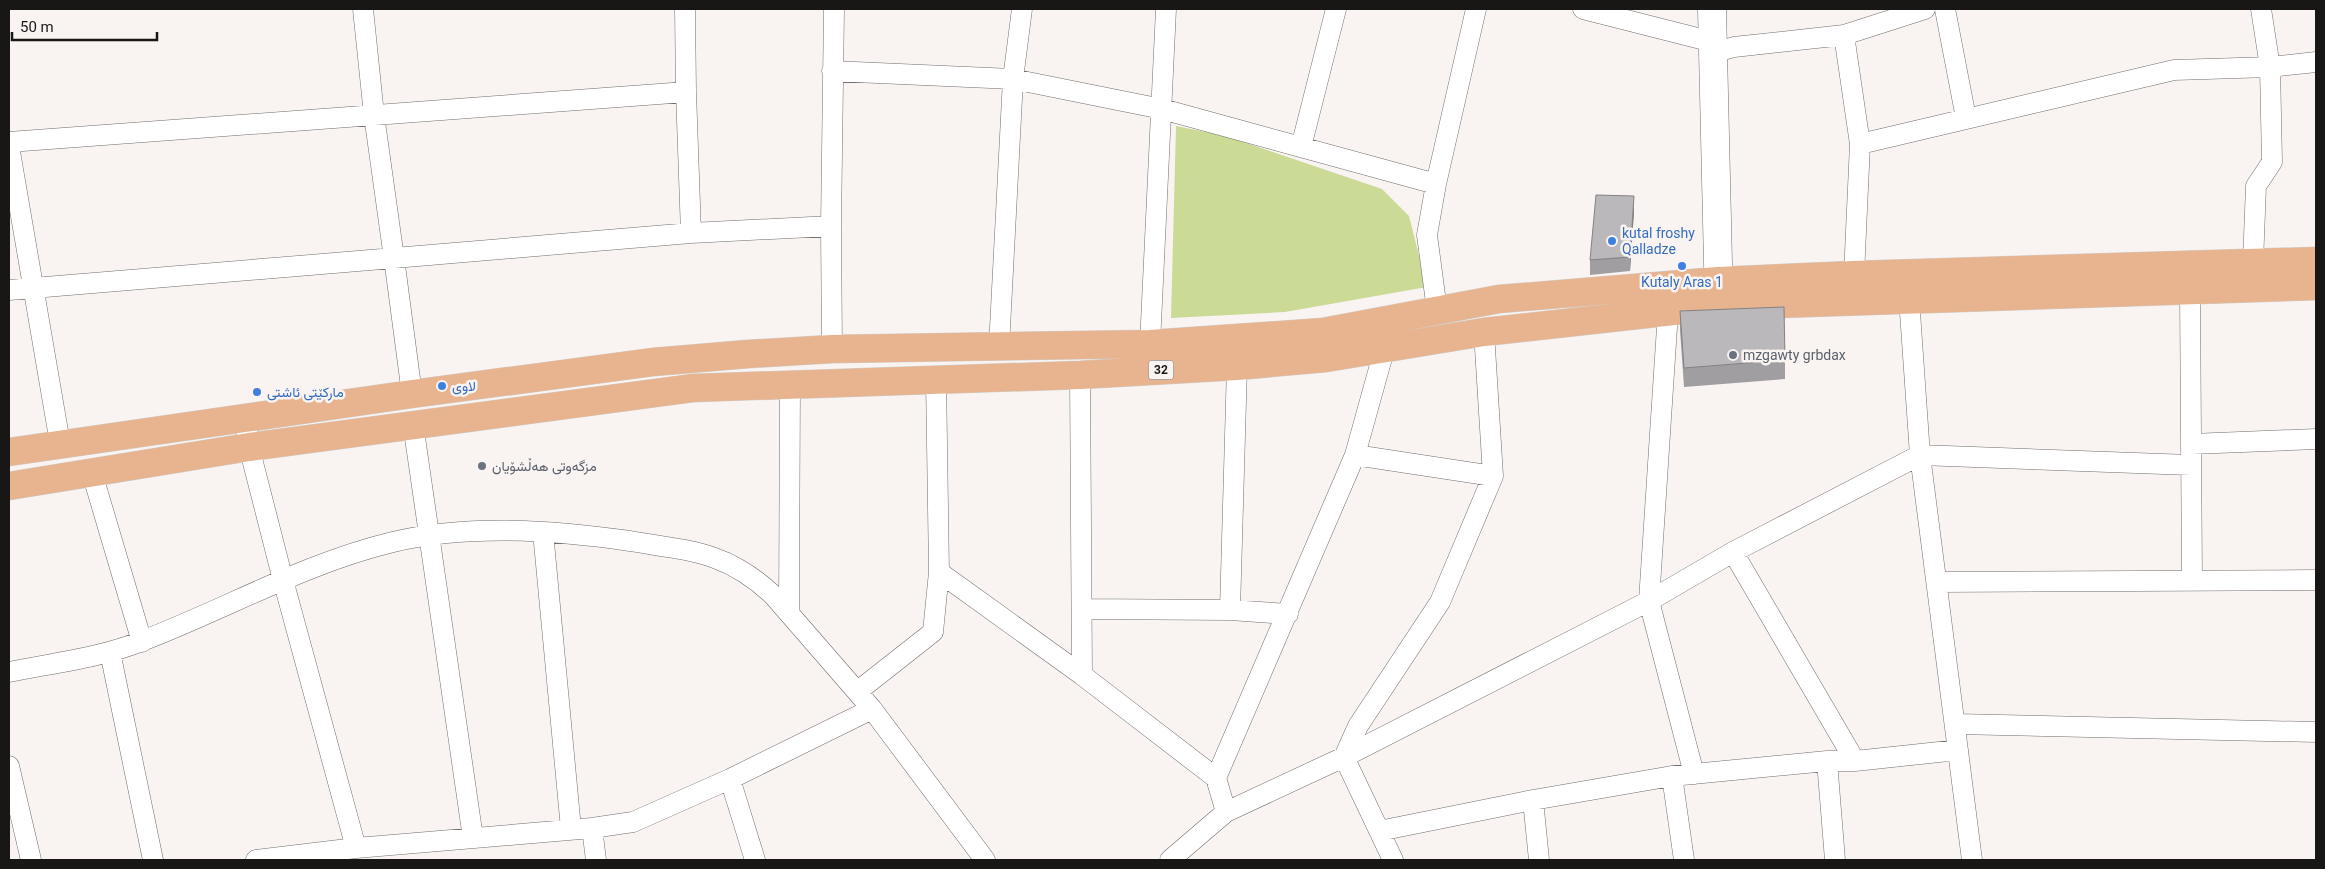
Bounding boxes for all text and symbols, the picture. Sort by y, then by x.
scale bar [12,10,158,42]
text: 50 m [20,18,54,36]
place label: kutal froshy Qalladze [1622,225,1695,257]
marker: kutal froshy Qalladze [1606,235,1618,247]
marker: Kutaly Aras 1 [1676,260,1688,272]
place label: Kutaly Aras 1 [1641,274,1723,290]
place label: mzgawty grbdax [1743,347,1846,363]
marker: mzgawty grbdax [1727,349,1739,361]
road number: 32 [1148,360,1174,380]
place label: لاوی [452,378,476,395]
marker: لاوی [436,380,448,392]
place label: مارکێتی ئاشتی [267,384,344,401]
marker: مارکێتی ئاشتی [251,386,263,398]
place label: مزگەوتی ھەڵشۆیان [492,458,597,475]
marker: مزگەوتی ھەڵشۆیان [476,460,488,472]

